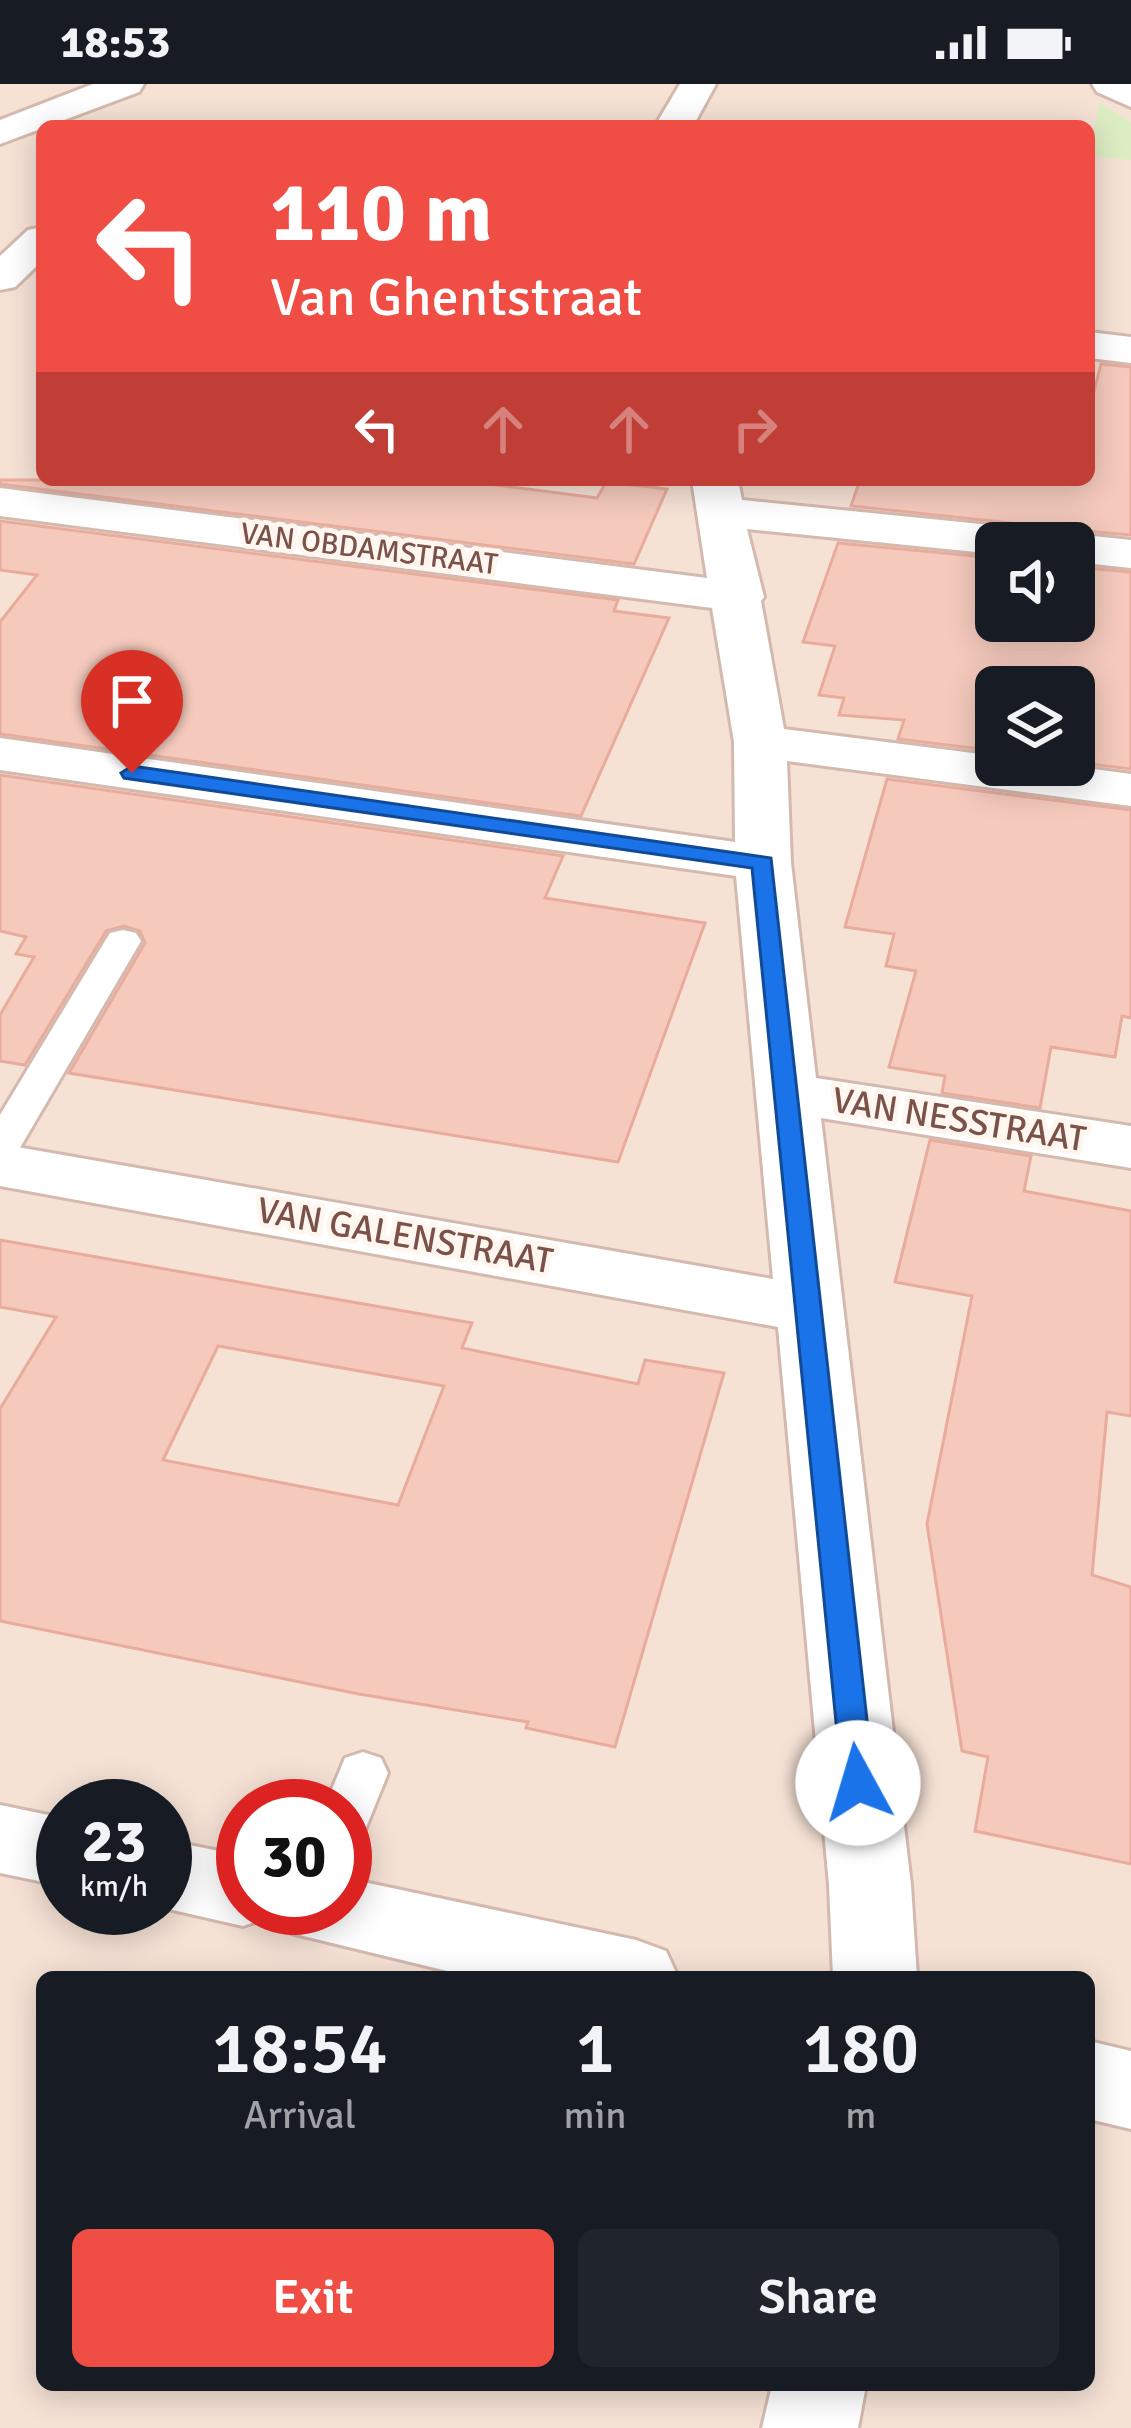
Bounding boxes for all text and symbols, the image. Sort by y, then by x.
text: 18:53 [60,15,170,70]
text: 110 m [270,161,492,265]
icon: left [72,168,228,324]
text: Van Ghentstraat [270,264,642,331]
icon: left [344,396,410,462]
icon: ahead [470,396,536,462]
icon: ahead [596,396,662,462]
icon: right [722,396,788,462]
street label: VAN OBDAMSTRAAT [238,515,500,583]
map controls [975,522,1095,786]
button: sound [975,522,1095,642]
pin [81,650,183,773]
button: layers [975,666,1095,786]
icon: arrive [99,668,165,734]
street label: VAN NESSTRAAT [829,1078,1089,1162]
street label: VAN GALENSTRAAT [254,1188,557,1284]
position arrow [795,1720,921,1846]
speed limit sign: 30 [216,1779,372,1935]
text: 23 [82,1805,146,1879]
text: km/h [80,1868,148,1905]
text: 18:54 [212,2004,388,2093]
text: 1 [576,2004,615,2093]
text: 180 [802,2004,919,2093]
text: Arrival [244,2091,356,2139]
text: min [564,2091,627,2139]
text: m [845,2091,876,2139]
button: Exit [72,2229,554,2367]
button: Share [578,2229,1059,2367]

